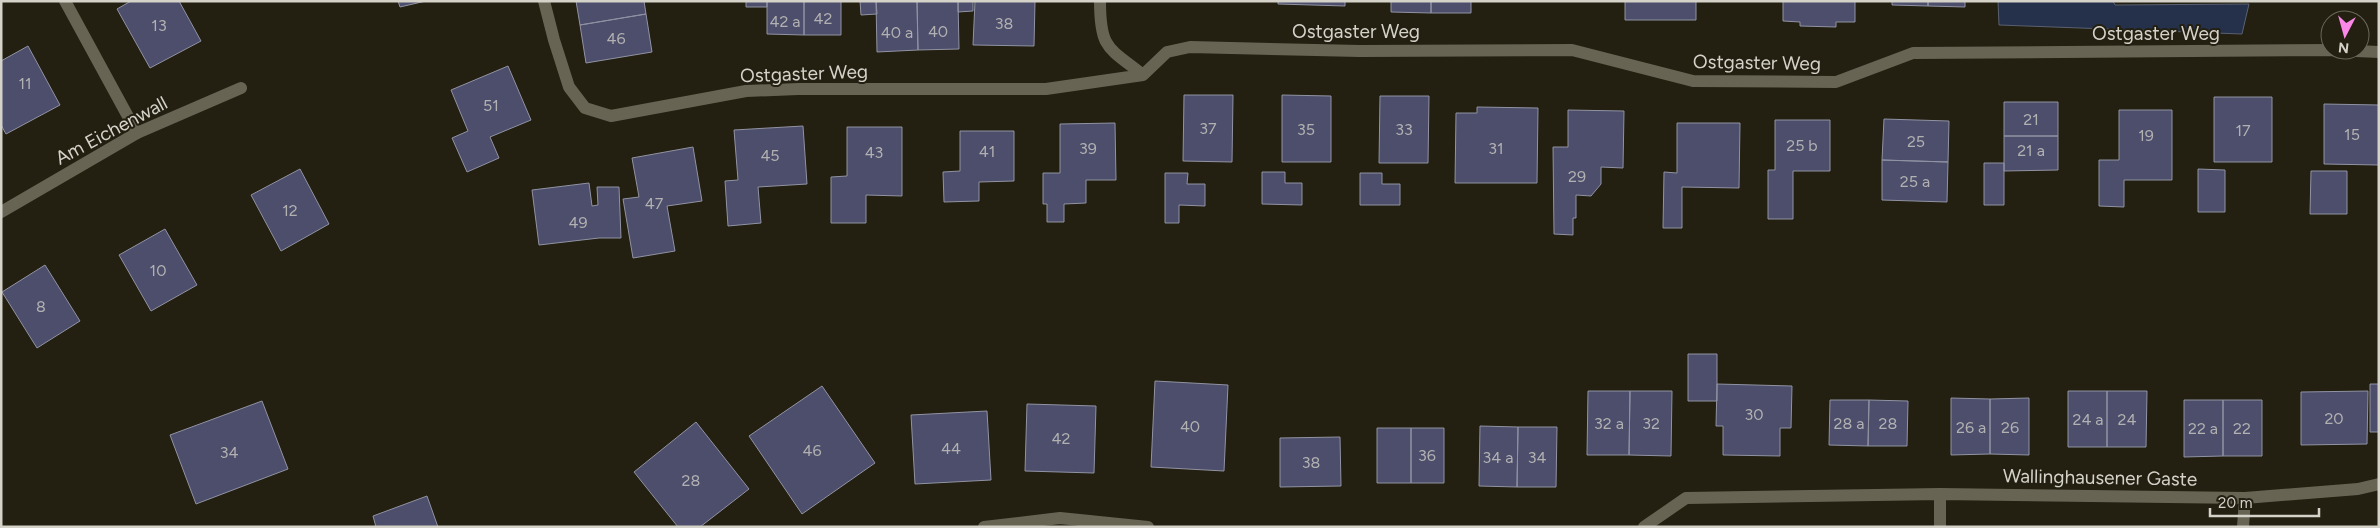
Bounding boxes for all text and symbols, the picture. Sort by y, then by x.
house number: 42 [814,9,832,28]
north arrow [2320,10,2370,60]
house number: 42 a [770,12,801,31]
house number: 38 [995,14,1013,33]
house number: 13 [151,16,167,35]
street label: Ostgaster Weg [1292,20,1420,43]
house number: 40 [928,22,948,41]
street label: Ostgaster Weg [2092,22,2220,45]
house number: 40 a [881,23,913,42]
house number: 46 [607,29,626,48]
text: N [2337,38,2350,56]
street label: Ostgaster Weg [1693,50,1821,75]
street label: Ostgaster Weg [740,60,868,87]
house number: 11 [18,74,32,93]
street label: Am Eichenwall [51,91,171,170]
house number: 51 [483,96,499,115]
house number: 21 [2023,110,2039,129]
house number: 37 [1199,119,1217,138]
house number: 35 [1297,120,1315,139]
house number: 33 [1395,120,1413,139]
house number: 17 [2235,121,2251,140]
house number: 15 [2344,125,2360,144]
house number: 19 [2138,126,2154,145]
house number: 25 [1907,132,1925,151]
house number: 25 b [1786,136,1818,155]
house number: 39 [1079,139,1097,158]
house number: 31 [1488,139,1504,158]
house number: 21 a [2017,141,2045,160]
house number: 41 [979,142,995,161]
house number: 43 [865,143,883,162]
house number: 45 [760,146,780,165]
house number: 29 [1568,167,1586,186]
house number: 25 a [1900,172,1930,191]
house number: 47 [645,194,664,213]
house number: 12 [282,201,298,220]
house number: 49 [569,213,588,232]
house number: 10 [150,261,166,280]
house number: 8 [36,297,46,316]
house number: 30 [1745,405,1763,424]
house number: 20 [2324,409,2344,428]
house number: 24 a [2073,410,2104,429]
house number: 24 [2118,410,2136,429]
house number: 32 a [1594,414,1624,433]
house number: 32 [1642,414,1660,433]
house number: 28 a [1834,414,1864,433]
house number: 28 [1879,414,1897,433]
house number: 40 [1180,417,1200,436]
house number: 26 a [1956,418,1986,437]
house number: 26 [2001,418,2019,437]
house number: 22 a [2188,419,2218,438]
house number: 22 [2233,419,2251,438]
house number: 42 [1052,429,1070,448]
house number: 44 [941,439,961,458]
house number: 46 [803,441,822,460]
house number: 34 [220,443,238,462]
house number: 36 [1418,446,1436,465]
house number: 34 a [1483,448,1513,467]
house number: 34 [1528,448,1546,467]
house number: 38 [1302,453,1320,472]
street label: Wallinghausener Gaste [2003,464,2197,491]
house number: 28 [682,471,700,490]
scale bar [2210,486,2319,518]
text: 20 m [2218,494,2252,512]

